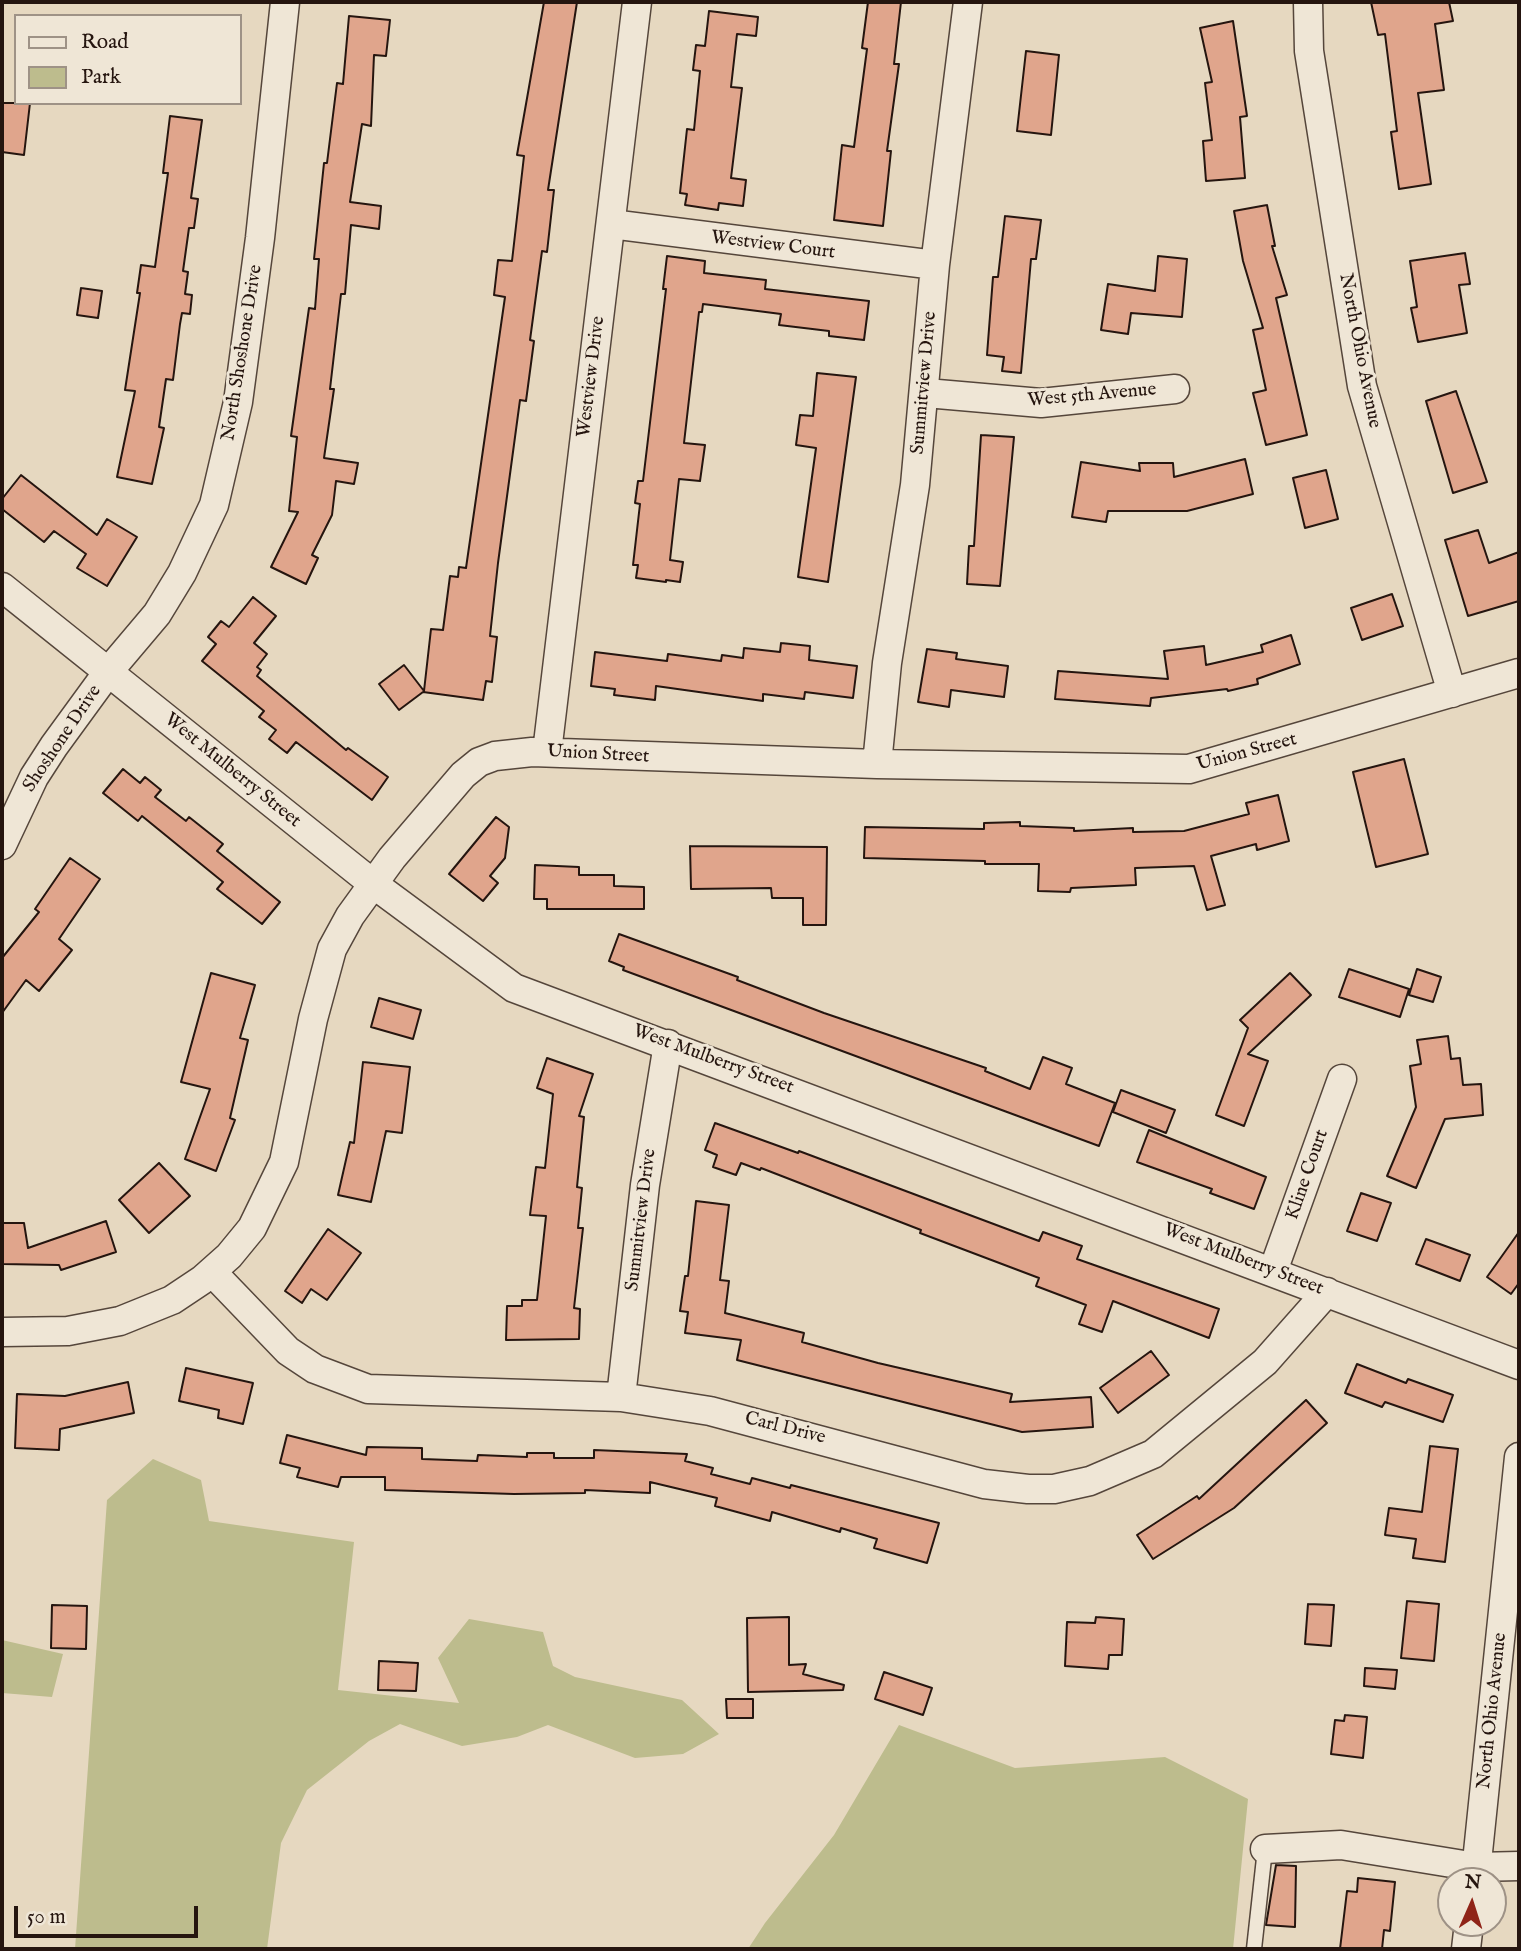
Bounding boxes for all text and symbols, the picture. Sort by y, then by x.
legend [14,14,242,105]
text: Road [81,29,128,56]
text: Park [81,64,121,91]
street label: Westview Court [710,227,836,265]
street label: North Shoshone Drive [218,263,268,443]
street label: North Ohio Avenue [1333,272,1385,430]
street label: Summitview Drive [907,311,943,455]
street label: Westview Drive [573,315,611,439]
street label: West 5th Avenue [1027,379,1157,413]
street label: Shoshone Drive [19,681,107,797]
street label: West Mulberry Street [159,709,305,833]
street label: Union Street [1195,729,1299,777]
street label: Union Street [546,741,650,769]
street label: West Mulberry Street [629,1020,797,1100]
street label: Kline Court [1282,1127,1334,1223]
street label: Summitview Drive [622,1147,662,1293]
street label: West Mulberry Street [1160,1219,1326,1301]
street label: Carl Drive [742,1408,828,1450]
street label: North Ohio Avenue [1473,1632,1513,1790]
north arrow [1437,1867,1507,1937]
text: N [1464,1871,1482,1895]
scale bar [18,1892,201,1936]
text: 50 m [27,1904,66,1931]

